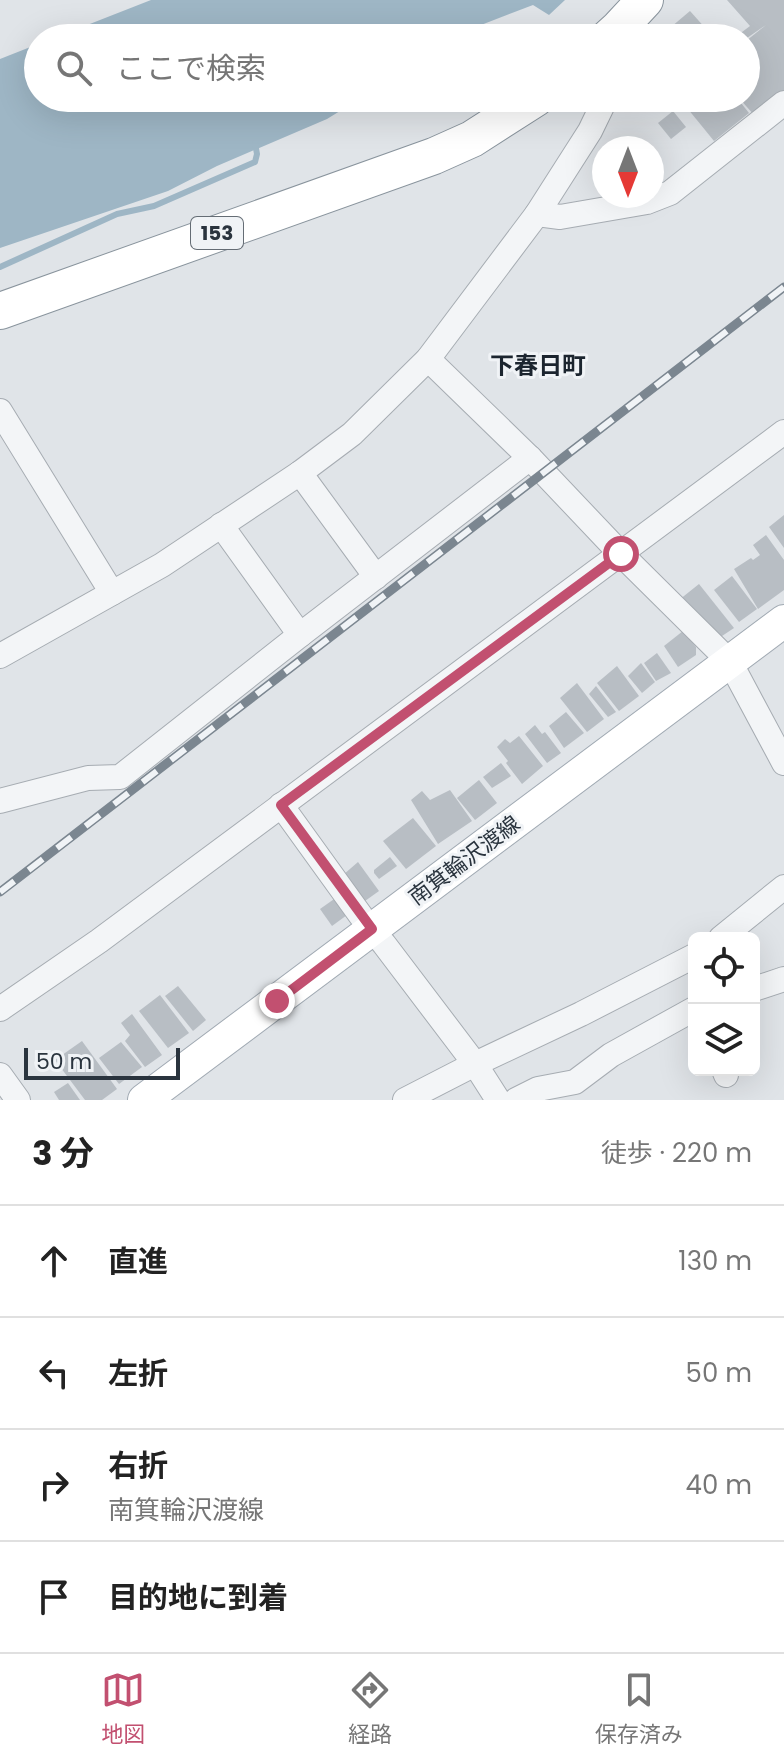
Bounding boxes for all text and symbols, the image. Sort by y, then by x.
search box [24,24,760,112]
icon: search [52,46,96,90]
text: ここで検索 [116,47,266,90]
north arrow [592,136,664,208]
road number: 153 [191,217,243,249]
district label: 下春日町 [490,349,586,382]
route start [603,536,639,572]
street label: 南箕輪沢渡線 [402,808,526,913]
map controls [688,932,760,1076]
button: locate [688,932,760,1004]
route end [259,983,295,1019]
button: layers [688,1004,760,1076]
scale bar [24,1044,180,1080]
text: 50 m [36,1046,92,1077]
text: 3 分 [32,1129,94,1177]
text: 徒歩 · 220 m [601,1135,752,1171]
icon: ahead [32,1239,76,1283]
text: 直進 [108,1240,168,1283]
text: 130 m [678,1243,752,1279]
icon: left [32,1351,76,1395]
text: 左折 [108,1352,168,1395]
text: 50 m [686,1355,752,1391]
text: 右折 [108,1444,168,1487]
icon: right [32,1463,76,1507]
text: 40 m [686,1467,752,1503]
text: 南箕輪沢渡線 [108,1492,264,1528]
icon: arrive [32,1575,76,1619]
text: 目的地に到着 [108,1576,288,1619]
tab: 地図 [101,1668,145,1751]
tab: 経路 [348,1668,392,1751]
tab: 保存済み [595,1668,683,1751]

